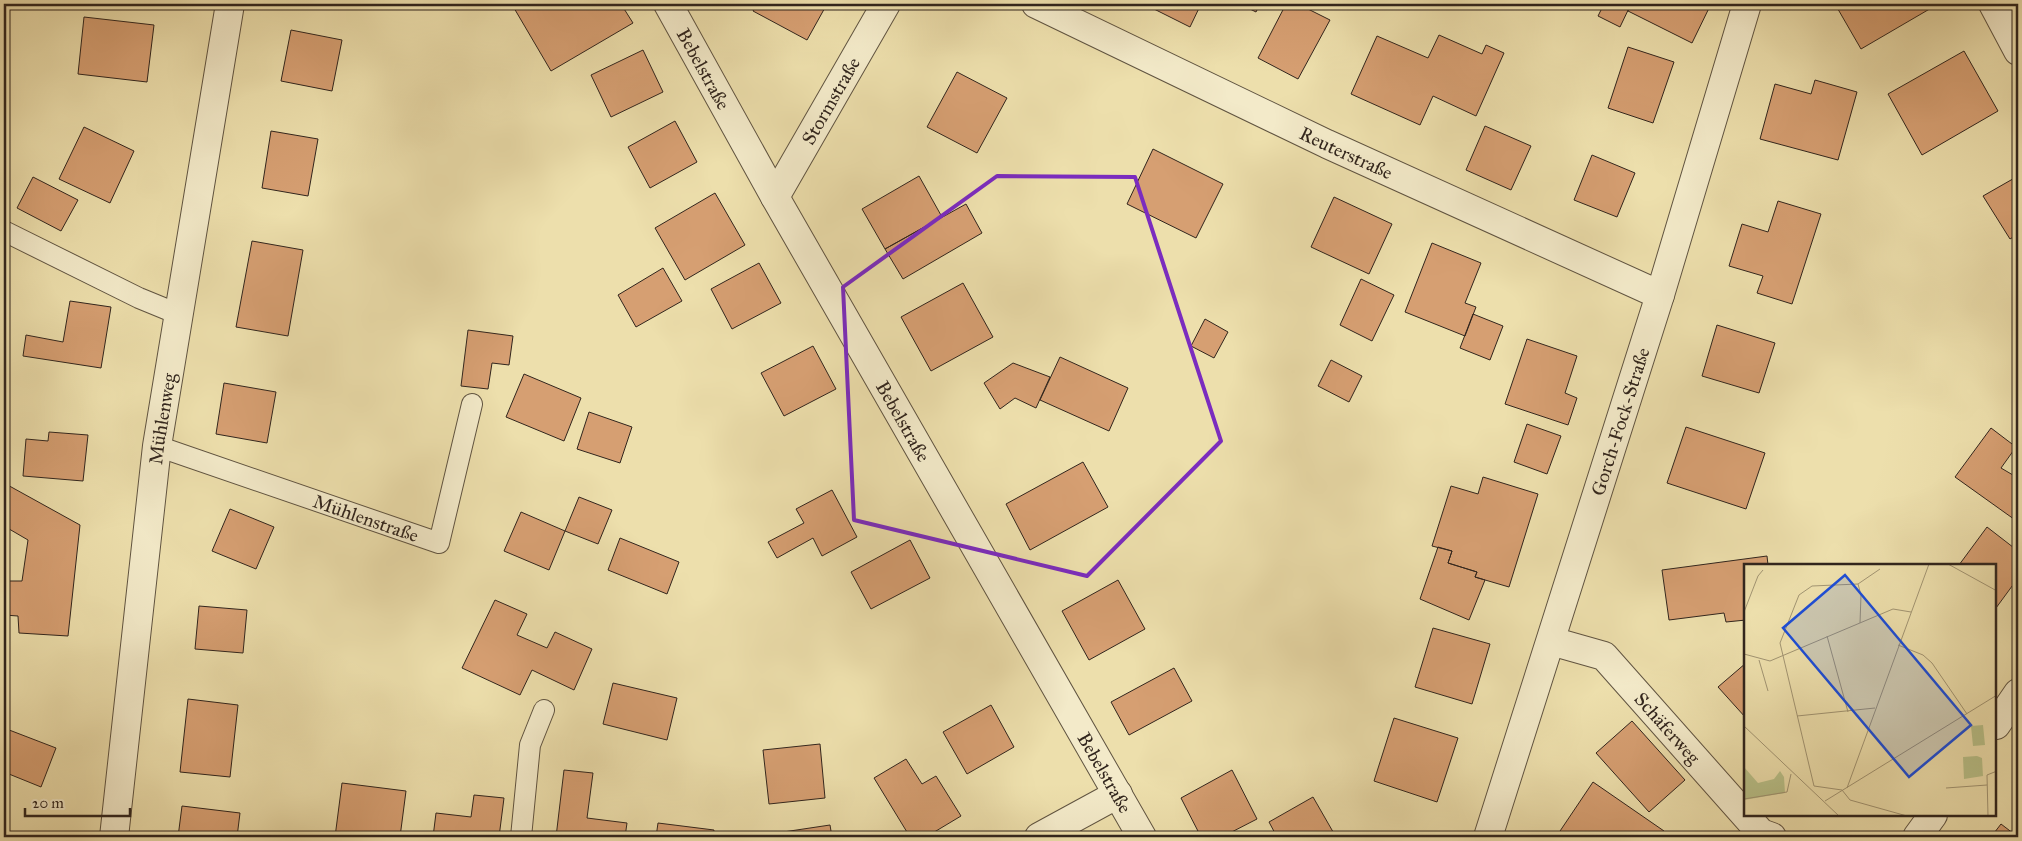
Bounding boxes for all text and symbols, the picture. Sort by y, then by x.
street label: Bebelstraße [672,24,735,114]
street label: Stormstraße [797,53,865,149]
street label: Reuterstraße [1296,122,1396,184]
street label: Gorch-Fock-Straße [1586,345,1655,498]
street label: Mühlenweg [144,371,182,466]
street label: Bebelstraße [871,377,935,466]
street label: Mühlenstraße [310,490,422,547]
inset map [1744,564,1997,816]
street label: Schäferweg [1629,688,1705,769]
street label: Bebelstraße [1072,728,1137,817]
scale bar [25,786,130,818]
text: 20 m [32,794,64,812]

